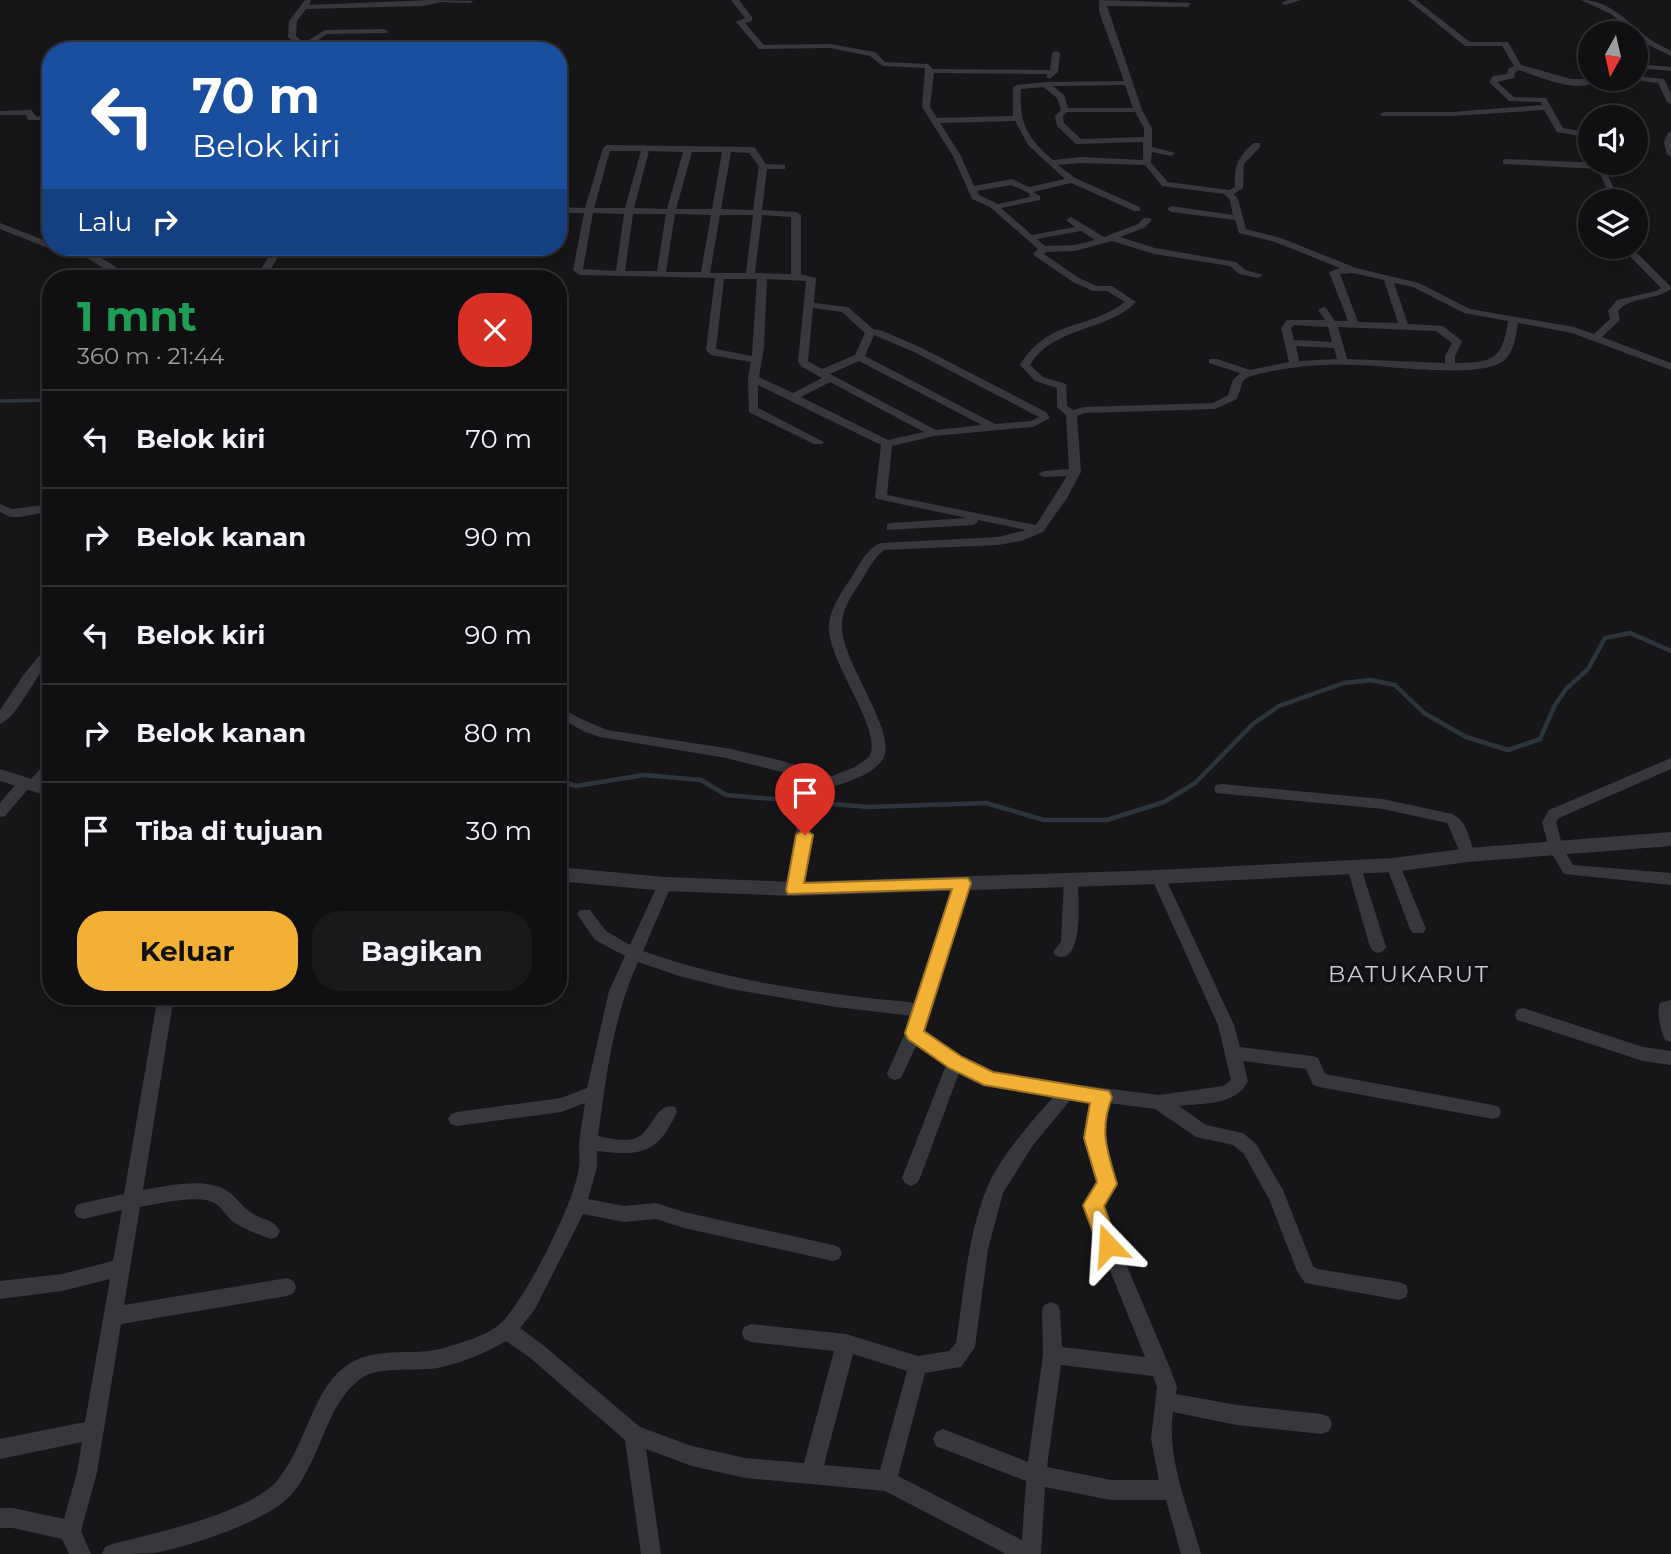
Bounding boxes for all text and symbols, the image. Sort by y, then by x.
north arrow [1578,21,1648,91]
map controls [1578,21,1648,259]
text: 70 m [192,66,320,125]
icon: left [77,70,168,161]
button: sound [1578,105,1648,175]
text: Belok kiri [192,126,341,165]
button: layers [1578,189,1648,259]
icon: right [146,203,184,241]
text: Lalu [77,206,132,238]
text: 1 mnt [77,290,197,342]
button: close [458,293,532,367]
text: 360 m · 21:44 [77,342,224,370]
icon: left [77,420,115,458]
text: Belok kiri [136,423,265,455]
text: 70 m [466,423,532,455]
icon: right [77,518,115,556]
text: Belok kanan [136,521,306,553]
text: 90 m [465,521,532,553]
icon: left [77,616,115,654]
text: Belok kiri [136,619,265,651]
text: 90 m [465,619,532,651]
icon: right [77,714,115,752]
text: Belok kanan [136,717,306,749]
text: 80 m [464,717,532,749]
pin [775,763,835,835]
icon: arrive [786,774,824,812]
icon: arrive [77,812,115,850]
text: Tiba di tujuan [136,815,323,847]
text: 30 m [466,815,532,847]
button: Keluar [77,911,298,991]
button: Bagikan [312,911,532,991]
district label: BATUKARUT [1328,960,1490,988]
position arrow [1071,1208,1145,1282]

